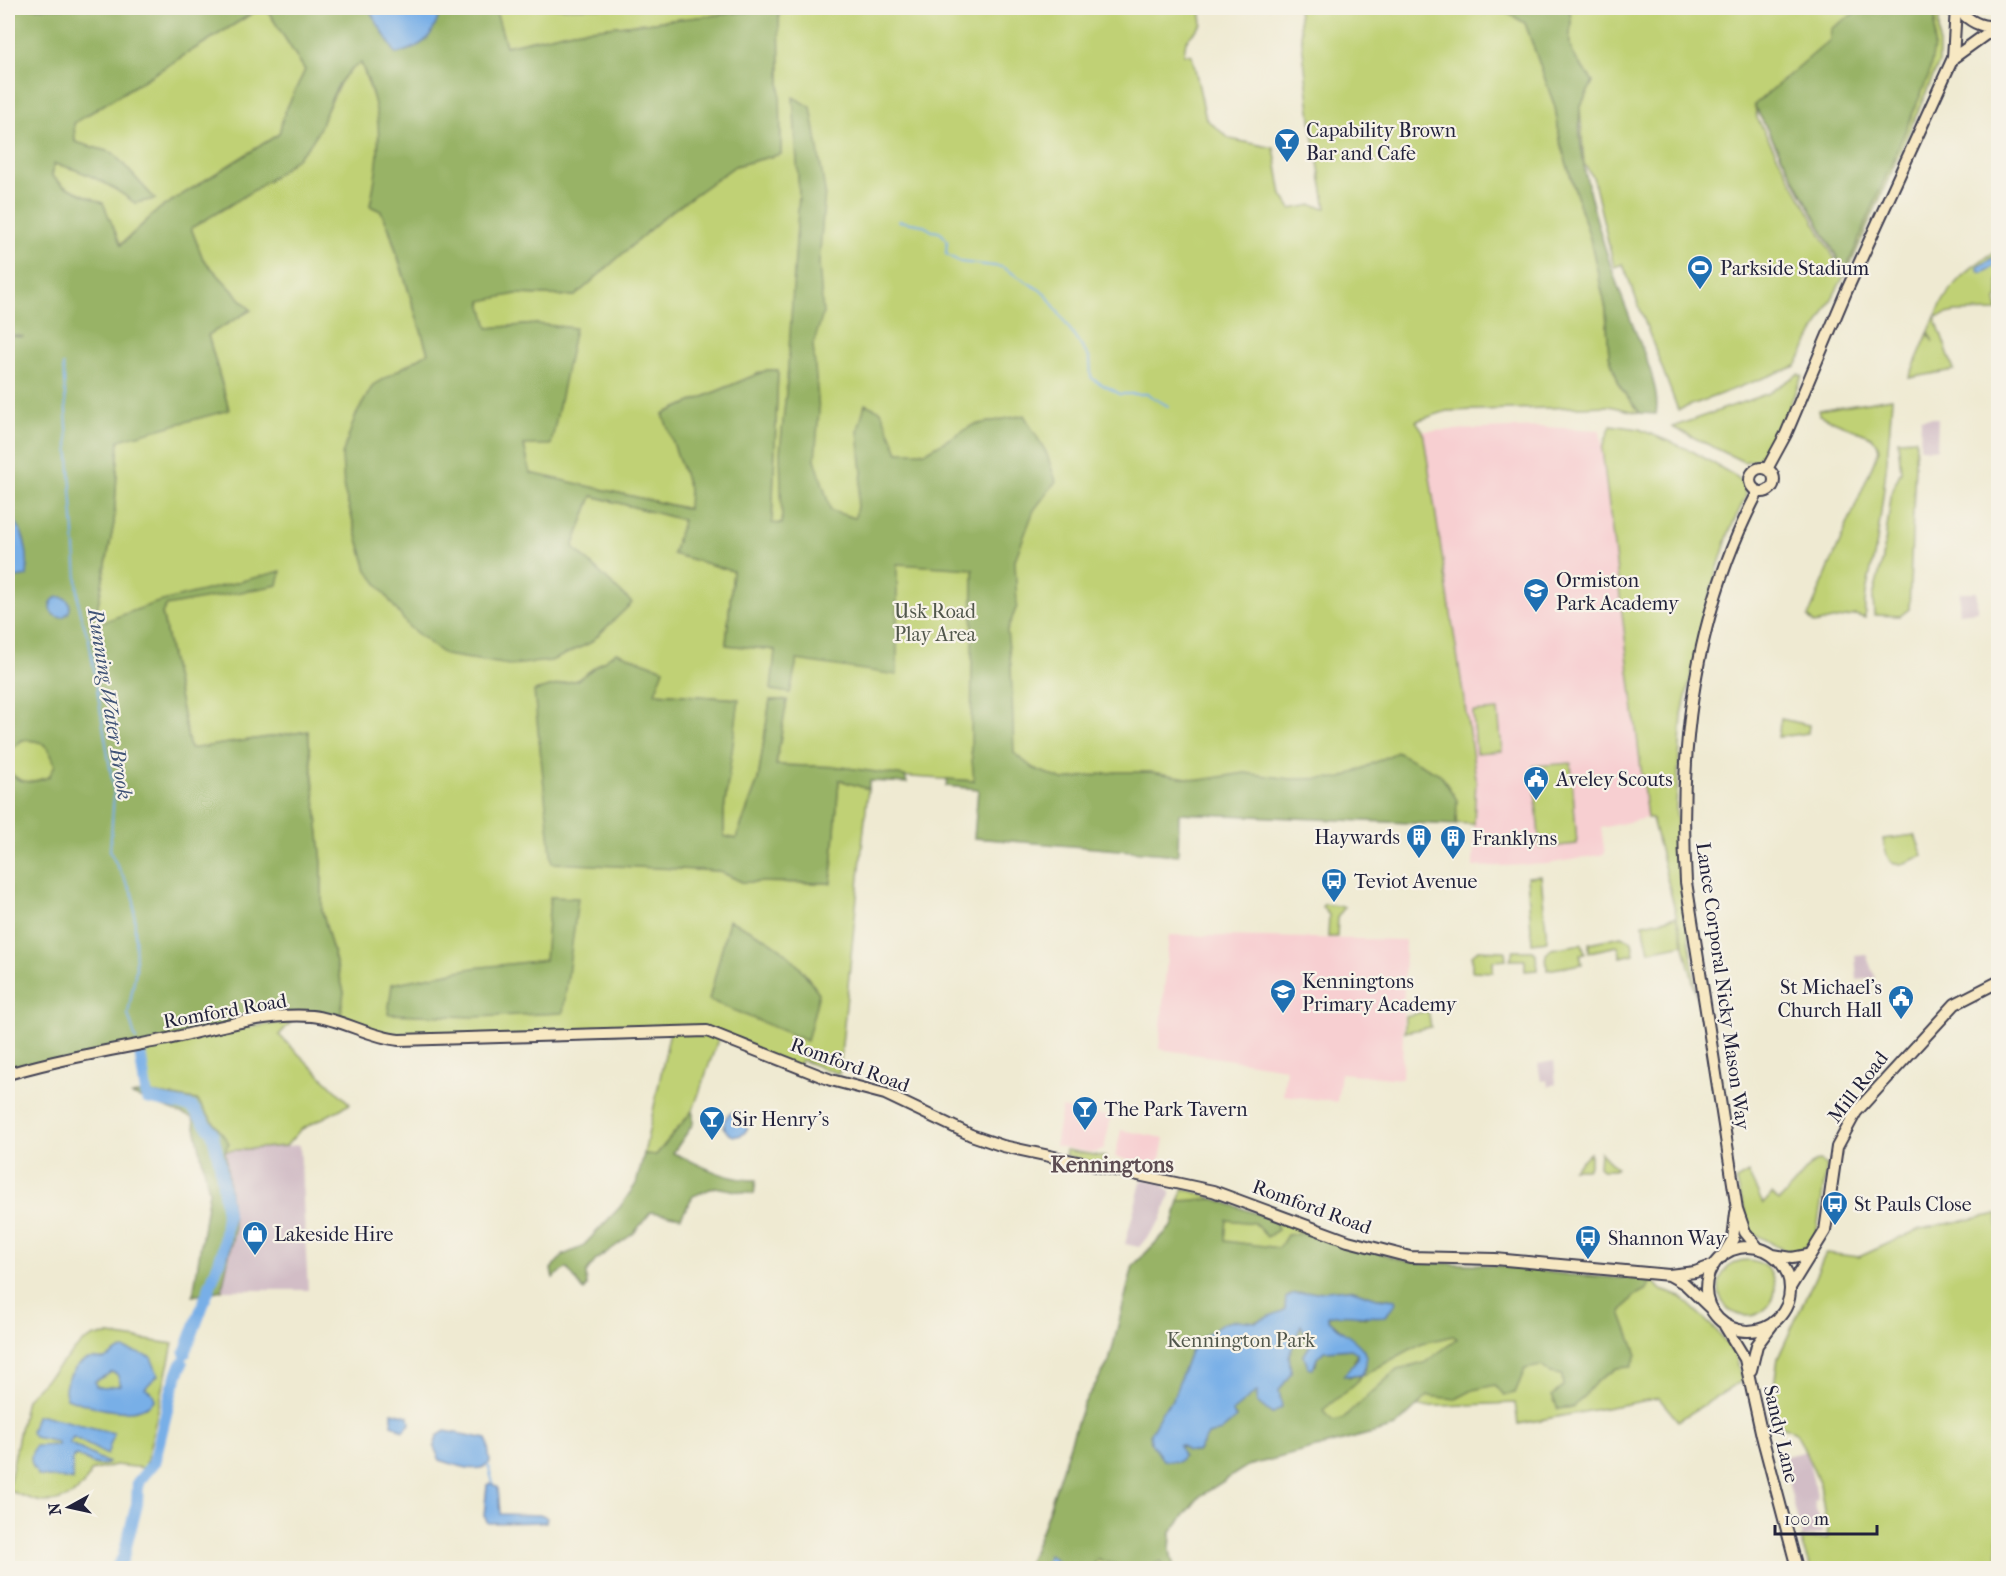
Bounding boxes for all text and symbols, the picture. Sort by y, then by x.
place label: Capability Brown Bar and Cafe [1306,119,1456,165]
bar icon: Capability Brown Bar and Cafe [1272,126,1302,164]
sports icon: Parkside Stadium [1685,253,1715,291]
place label: Parkside Stadium [1720,257,1870,280]
place label: Ormiston Park Academy [1556,569,1680,615]
school or university icon: Ormiston Park Academy [1521,576,1551,614]
park label: Usk Road Play Area [894,600,977,646]
water label: Running Water Brook [83,605,137,801]
public building icon: Aveley Scouts [1521,764,1551,802]
place label: Aveley Scouts [1555,768,1673,791]
building icon: Haywards [1404,822,1434,860]
building icon: Franklyns [1438,823,1468,861]
place label: Haywards [1314,826,1400,849]
place label: Franklyns [1472,827,1557,850]
street label: Lance Corporal Nicky Mason Way [1691,841,1755,1133]
bus stop icon: Teviot Avenue [1319,866,1349,904]
place label: Teviot Avenue [1354,870,1477,893]
place label: Kenningtons Primary Academy [1302,970,1458,1016]
place label: St Michael's Church Hall [1777,976,1882,1022]
school or university icon: Kenningtons Primary Academy [1268,977,1298,1015]
public building icon: St Michael's Church Hall [1886,983,1916,1021]
street label: Romford Road [161,989,290,1033]
street label: Romford Road [787,1033,914,1098]
street label: Mill Road [1823,1046,1894,1127]
bar icon: The Park Tavern [1070,1094,1100,1132]
place label: The Park Tavern [1104,1098,1248,1121]
bar icon: Sir Henry's [697,1104,727,1142]
place label: Sir Henry's [732,1108,829,1131]
district label: Kenningtons [1050,1152,1174,1178]
street label: Romford Road [1249,1175,1376,1240]
bus stop icon: St Pauls Close [1820,1189,1850,1227]
place label: St Pauls Close [1854,1193,1972,1216]
shop icon: Lakeside Hire [240,1219,270,1257]
place label: Lakeside Hire [274,1223,394,1246]
bus stop icon: Shannon Way [1573,1223,1603,1261]
place label: Shannon Way [1608,1227,1727,1250]
park label: Kennington Park [1167,1329,1316,1352]
street label: Sandy Lane [1759,1383,1803,1485]
north arrow [39,1477,99,1537]
scale bar [1775,1498,1877,1536]
text: N [44,1501,65,1516]
text: 100 m [1784,1509,1829,1530]

